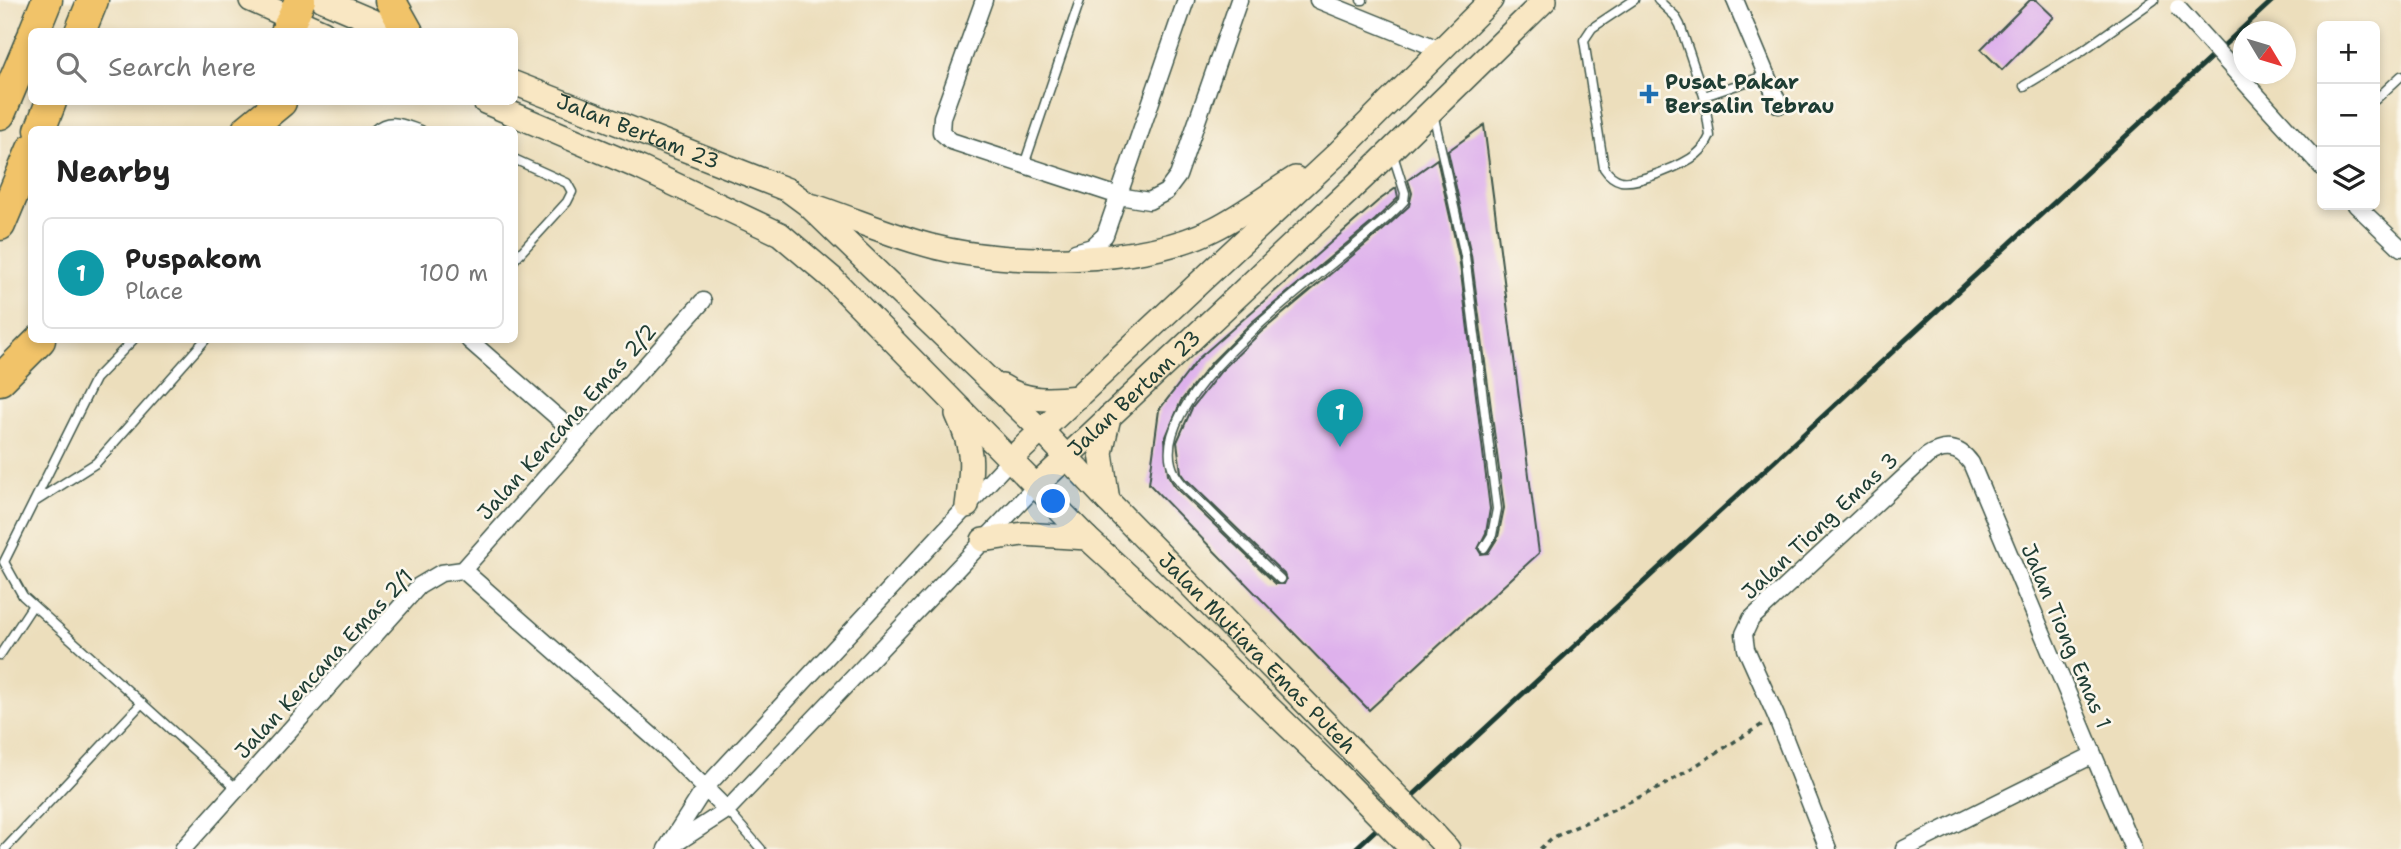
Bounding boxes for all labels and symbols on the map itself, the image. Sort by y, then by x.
north arrow [2233,21,2296,84]
place label: Pusat Pakar Bersalin Tebrau [1665,68,1835,120]
marker: Pusat Pakar Bersalin Tebrau [1639,84,1659,104]
street label: Jalan Bertam 23 [552,87,724,176]
street label: Jalan Kencana Emas 2/2 [471,318,663,526]
street label: Jalan Bertam 23 [1062,324,1207,463]
pin: 1 [1317,389,1363,447]
street label: Jalan Tiong Emas 3 [1736,446,1904,606]
your location [1036,484,1070,518]
street label: Jalan Tiong Emas 1 [2014,539,2118,733]
street label: Jalan Mutiara Emas Puteh [1152,547,1362,760]
street label: Jalan Kencana Emas 2/1 [229,563,419,765]

